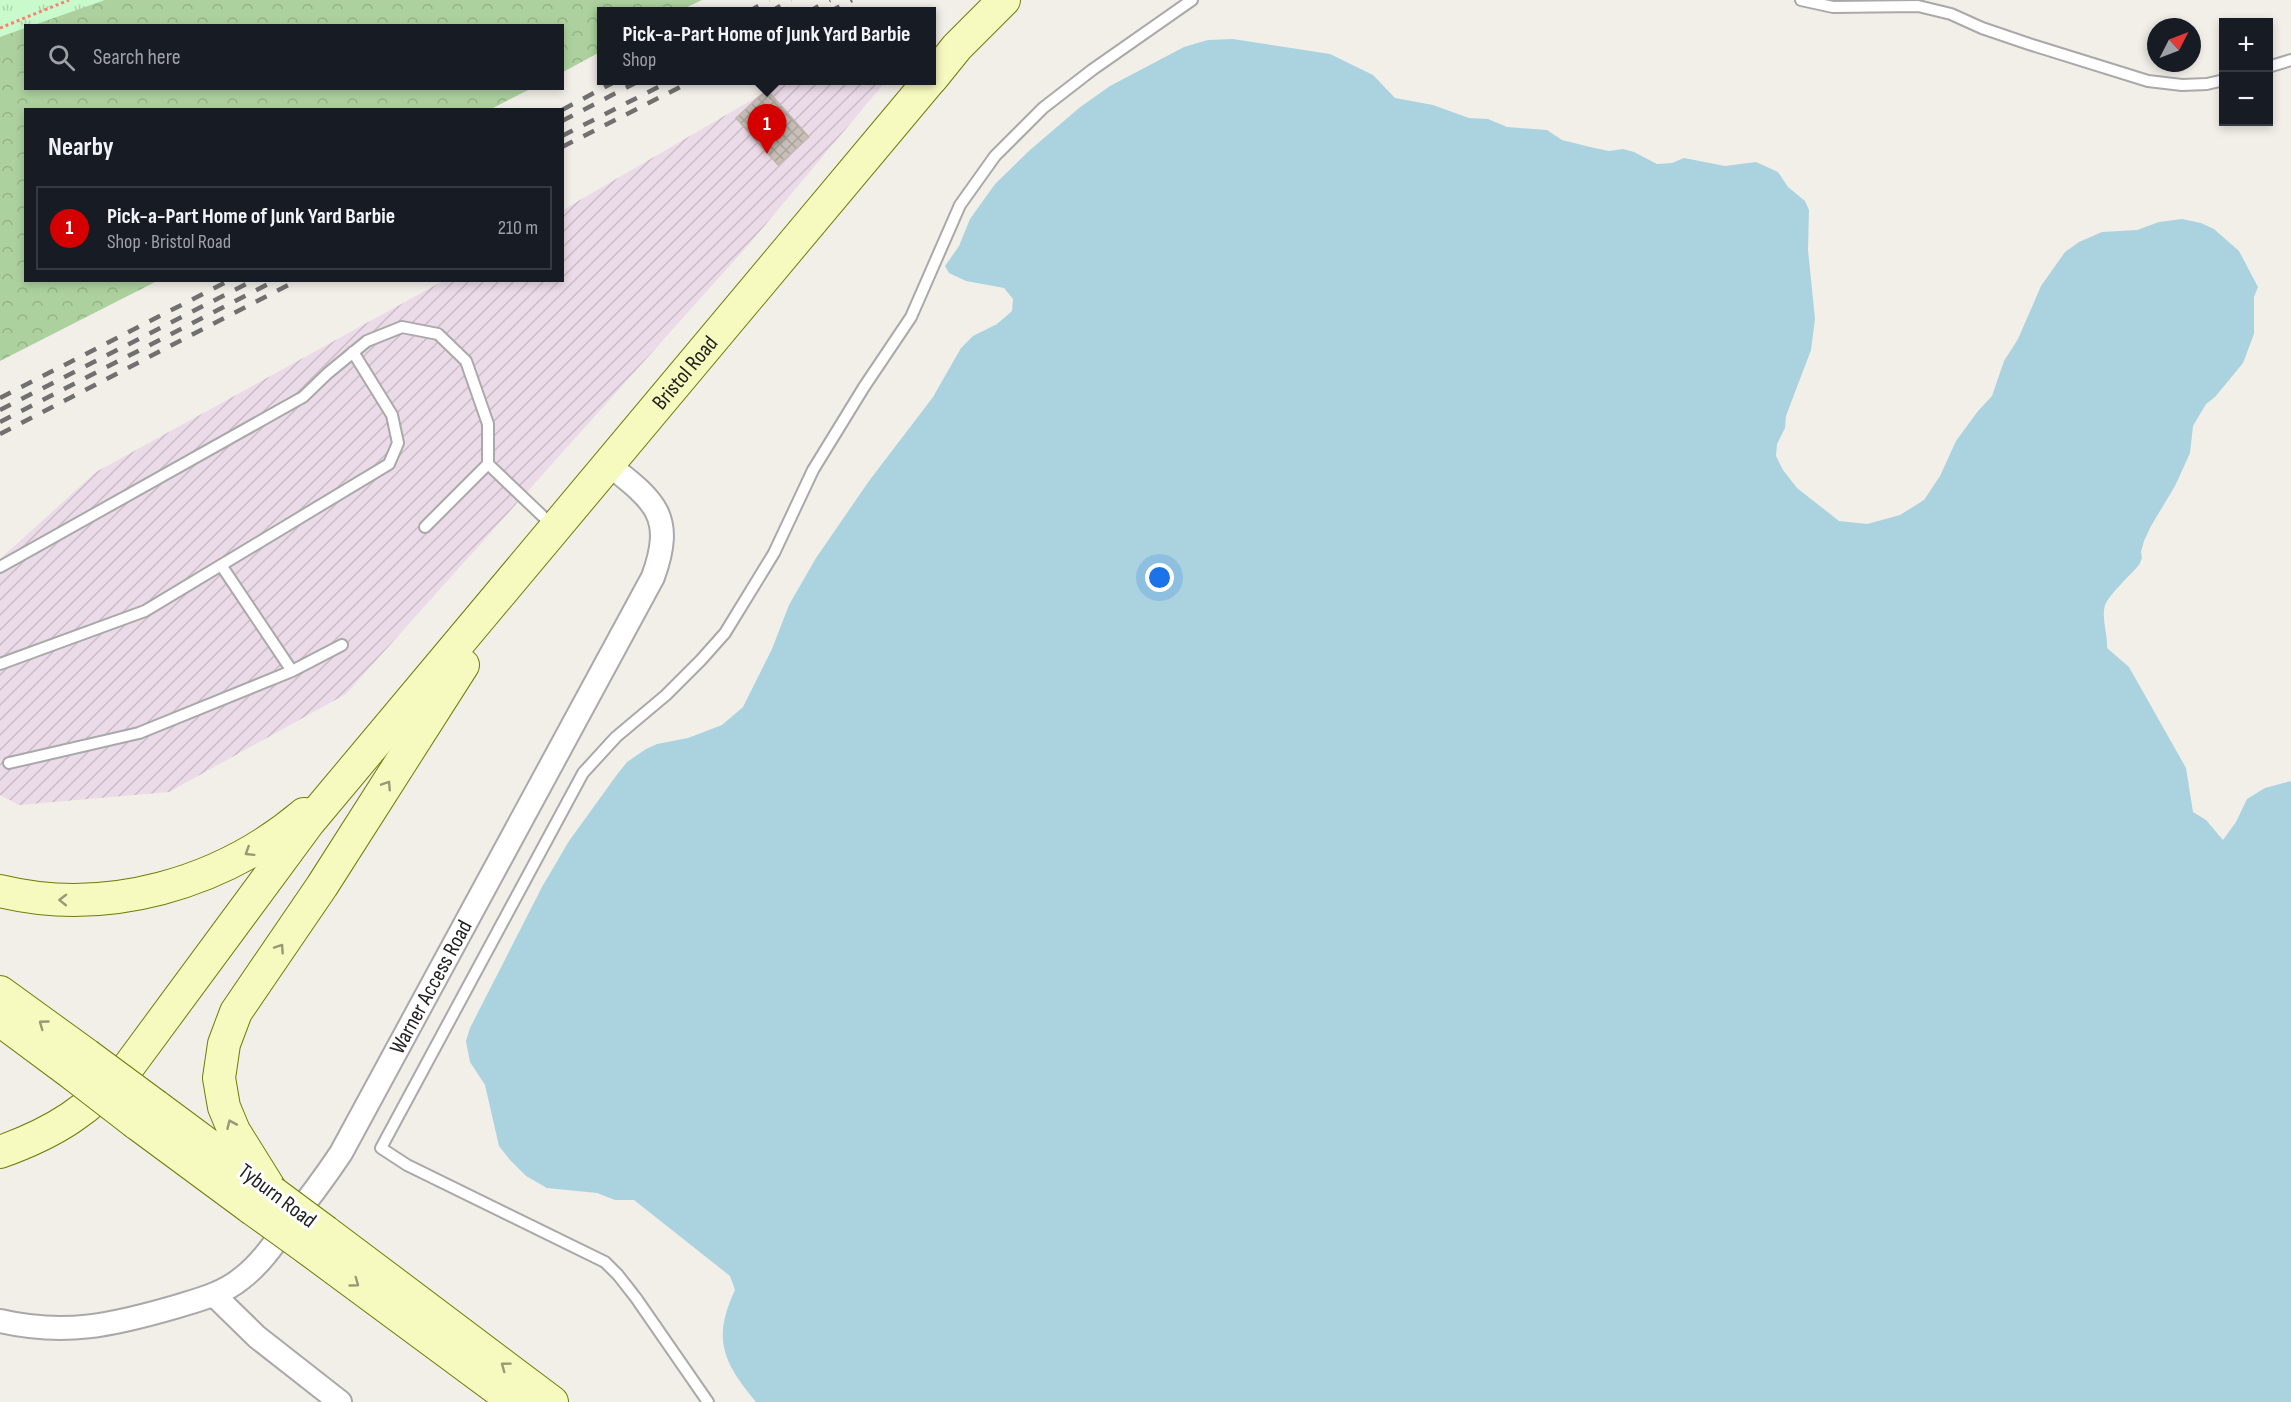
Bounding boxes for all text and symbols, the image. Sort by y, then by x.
popup [597,7,936,85]
north arrow [2147,18,2201,72]
map controls [2219,18,2273,126]
button: + [2219,18,2273,72]
text: Pick-a-Part Home of Junk Yard Barbie [622,21,911,48]
search box [24,24,564,90]
icon: search [45,41,78,74]
text: Search here [93,44,180,71]
text: Shop [622,48,656,72]
button: − [2219,72,2273,126]
pin: 1 [748,104,786,154]
text: Nearby [48,132,114,163]
text: Pick-a-Part Home of Junk Yard Barbie [107,203,395,230]
text: 1 [66,216,73,240]
text: 210 m [498,216,538,240]
text: Shop · Bristol Road [107,230,231,254]
street label: Bristol Road [646,330,724,415]
your location [1145,563,1174,592]
one-way arrow [380,781,392,791]
one-way arrow [245,844,255,856]
one-way arrow [58,894,67,907]
street label: Warner Access Road [384,915,478,1059]
one-way arrow [273,943,284,954]
one-way arrow [39,1020,50,1031]
one-way arrow [227,1120,239,1131]
street label: Tyburn Road [233,1158,321,1234]
one-way arrow [349,1276,360,1287]
one-way arrow [501,1363,512,1374]

